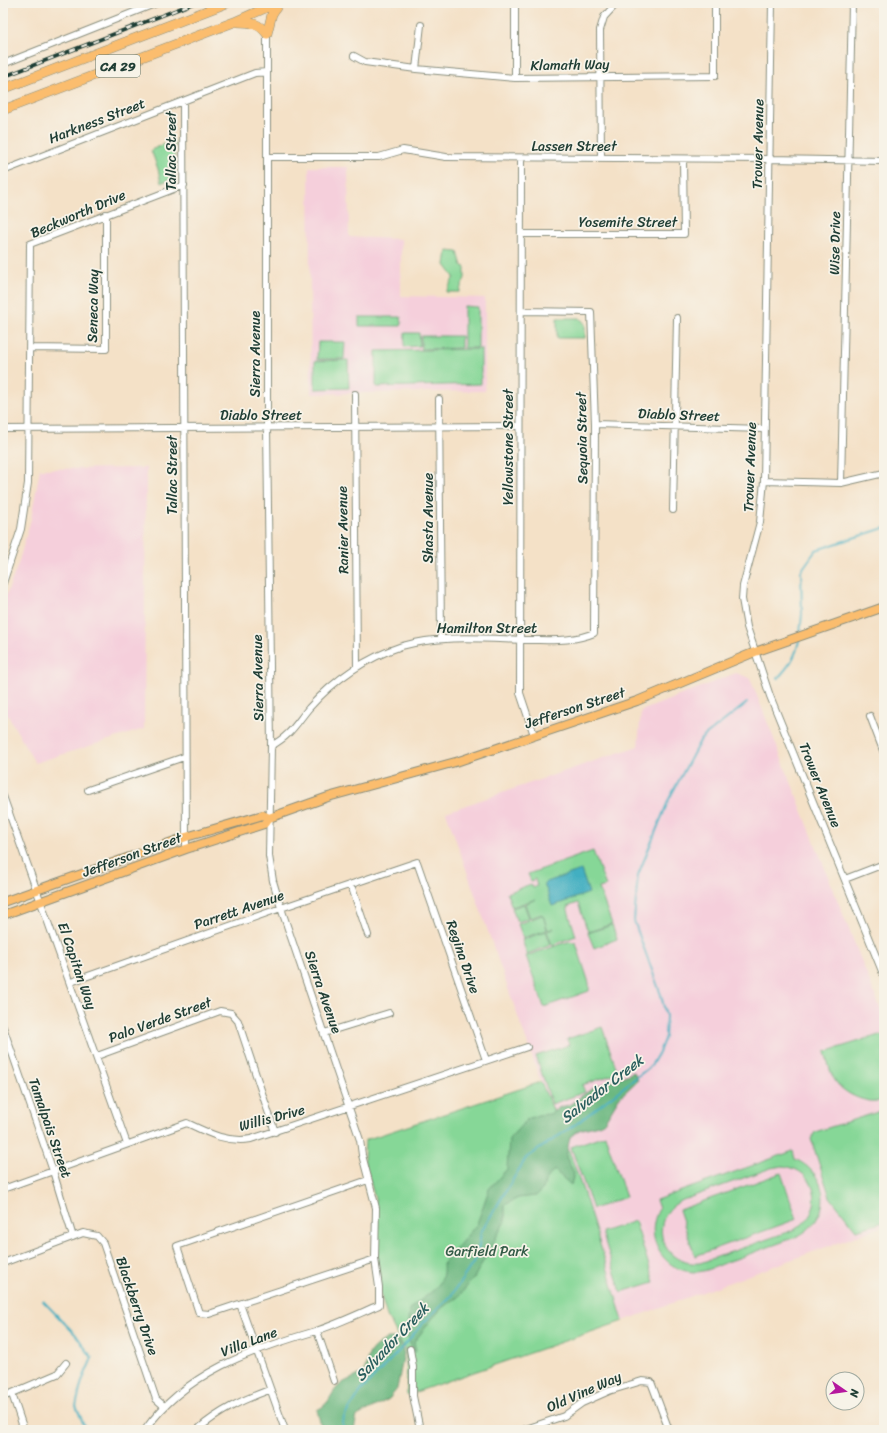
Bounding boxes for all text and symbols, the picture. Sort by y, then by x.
street label: Klamath Way [530,52,610,78]
road number: CA 29 [96,55,140,77]
street label: Harkness Street [45,91,149,151]
street label: Trower Avenue [745,99,771,189]
street label: Tallac Street [159,110,184,191]
street label: Lassen Street [531,134,618,159]
street label: Beckworth Drive [26,183,130,245]
street label: Yosemite Street [579,210,679,235]
street label: Wise Drive [822,211,848,275]
street label: Seneca Way [80,268,106,343]
street label: Sierra Avenue [243,310,268,397]
street label: Yellowstone Street [496,387,521,505]
street label: Sequoia Street [569,390,595,484]
street label: Diablo Street [637,401,721,429]
street label: Diablo Street [220,403,302,428]
street label: Trower Avenue [736,421,764,513]
street label: Tallac Street [160,434,185,515]
street label: Shasta Avenue [416,473,441,563]
street label: Ranier Avenue [330,486,356,574]
street label: Hamilton Street [437,616,537,641]
street label: Sierra Avenue [245,634,271,722]
street label: Jefferson Street [521,680,630,736]
street label: Trower Avenue [791,738,849,832]
street label: Jefferson Street [78,825,187,885]
street label: Parrett Avenue [190,883,288,937]
street label: Regina Drive [439,917,487,997]
street label: El Capitan Way [50,919,104,1014]
street label: Sierra Avenue [297,947,349,1037]
street label: Palo Verde Street [105,989,216,1050]
water label: Salvador Creek [555,1047,650,1130]
street label: Tamalpais Street [21,1075,79,1181]
street label: Willis Drive [236,1097,308,1139]
park label: Garfield Park [446,1239,529,1264]
street label: Blackberry Drive [108,1253,166,1359]
water label: Salvador Creek [348,1296,436,1387]
street label: Villa Lane [217,1320,281,1364]
street label: Old Vine Way [542,1364,626,1420]
north arrow [825,1371,865,1411]
text: N [844,1386,865,1399]

